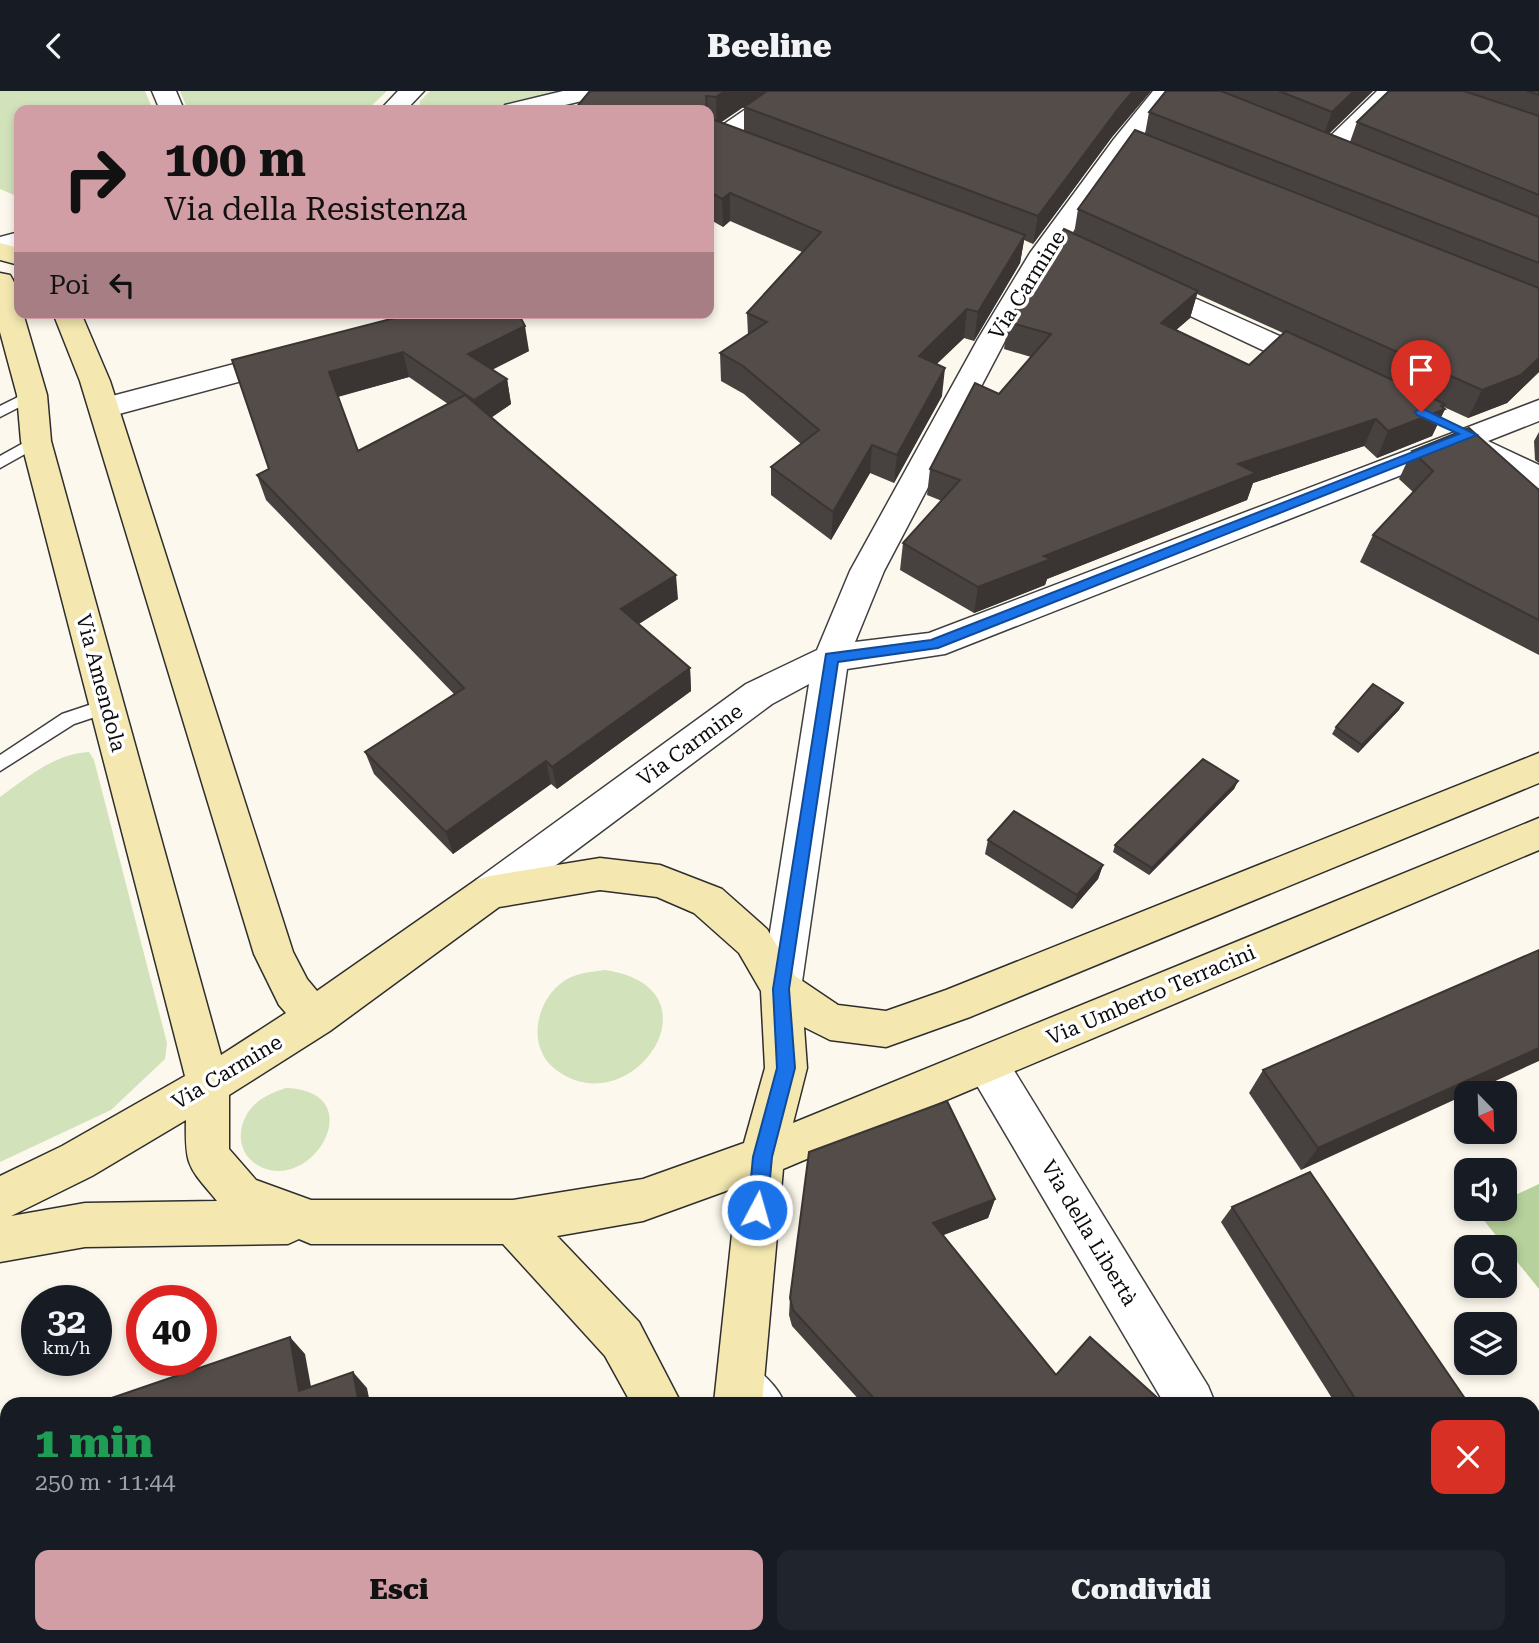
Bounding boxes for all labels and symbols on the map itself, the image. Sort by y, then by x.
street label: Via Carmine [984,226,1070,344]
pin [1391,340,1451,412]
street label: Via Amendola [71,612,131,755]
street label: Via Carmine [633,699,747,791]
street label: Via Umberto Terracini [1043,940,1259,1050]
street label: Via Carmine [168,1030,286,1114]
north arrow [1454,1081,1517,1145]
street label: Via della Libertà [1036,1156,1142,1311]
position arrow [720,1173,794,1247]
speed limit sign: 40 [126,1285,217,1376]

